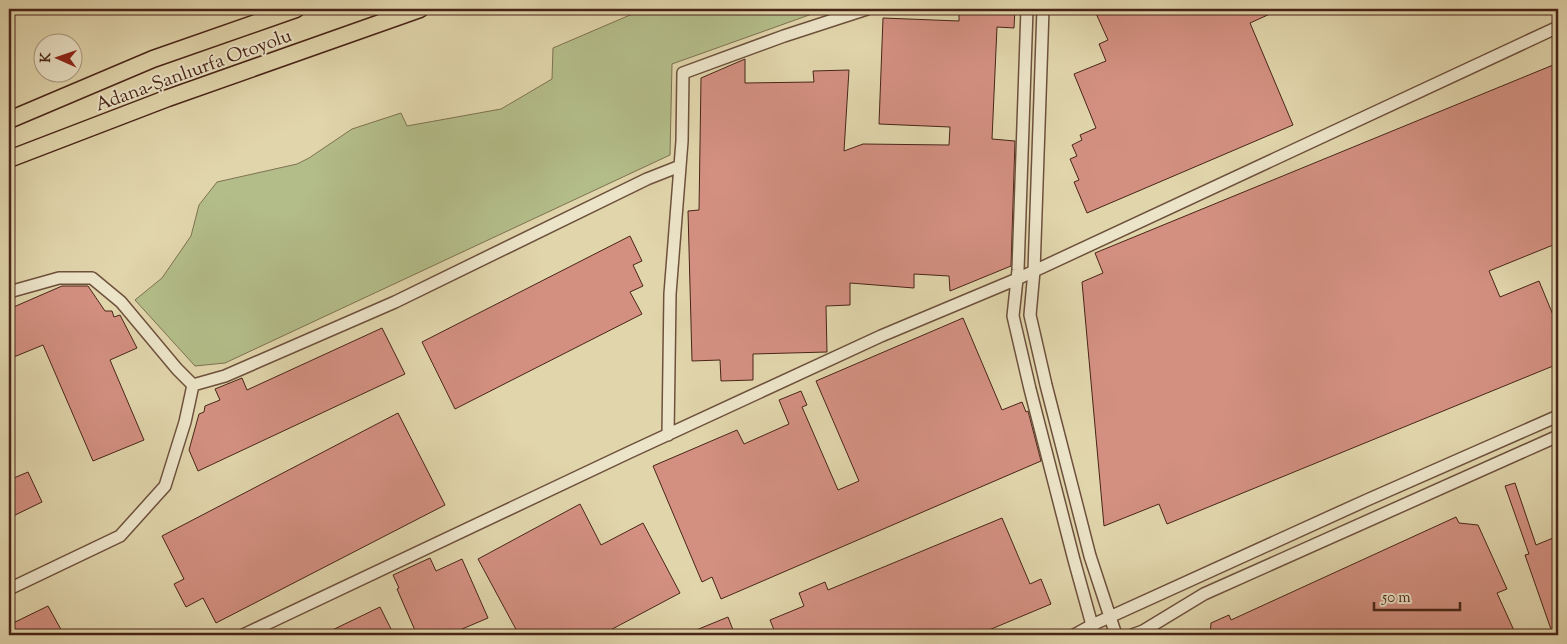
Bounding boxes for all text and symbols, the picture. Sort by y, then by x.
street label: Adana-Şanlıurfa Otoyolu [92,23,296,120]
north arrow [32,32,82,82]
text: K [37,51,57,63]
scale bar [1374,579,1461,611]
text: 50 m [1381,588,1411,609]

